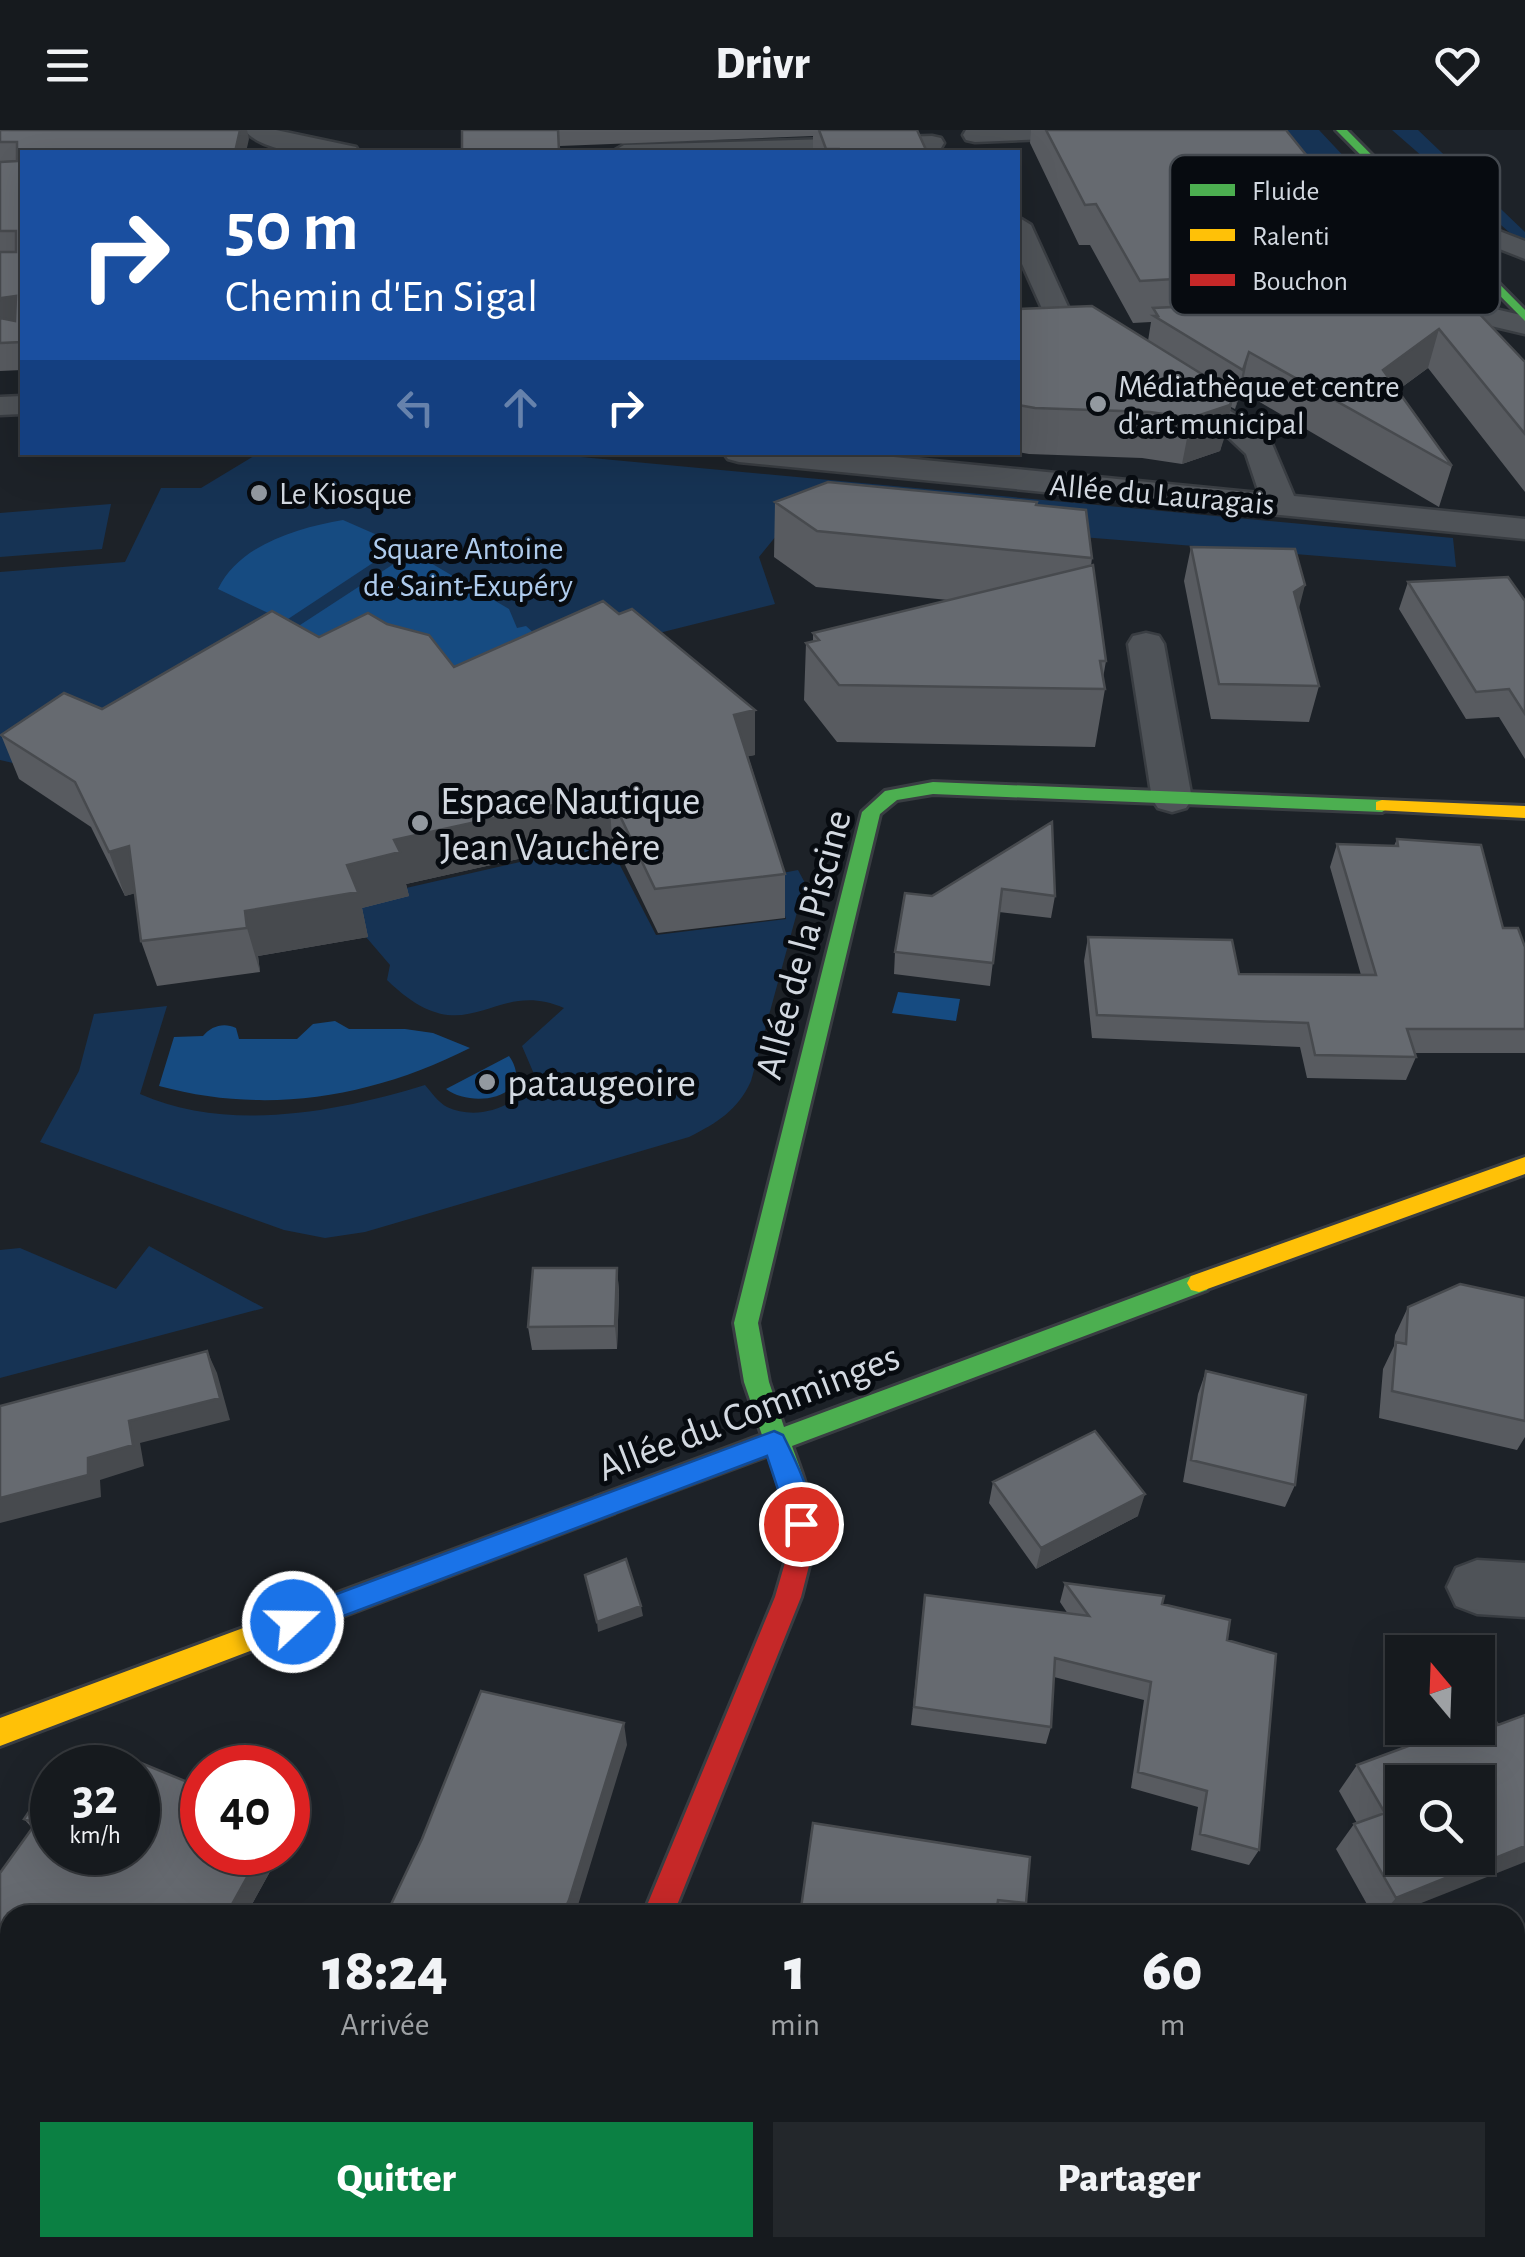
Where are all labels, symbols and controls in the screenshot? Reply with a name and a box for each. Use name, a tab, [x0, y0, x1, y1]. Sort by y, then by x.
icon: menu	[40, 38, 95, 93]
icon: heart	[1430, 38, 1485, 93]
text: Drivr	[715, 42, 810, 87]
legend	[1170, 155, 1500, 315]
text: Fluide	[1252, 178, 1320, 206]
icon: right	[60, 190, 190, 320]
text: 50 m	[225, 193, 359, 263]
text: Ralenti	[1252, 223, 1330, 251]
text: Bouchon	[1252, 268, 1348, 296]
text: Chemin d'En Sigal	[225, 275, 538, 320]
place label: Médiathèque et centre d'art municipal	[1118, 371, 1400, 440]
icon: left	[388, 380, 443, 435]
icon: ahead	[493, 380, 548, 435]
icon: right	[598, 380, 653, 435]
marker: Médiathèque et centre d'art municipal	[1087, 393, 1109, 415]
street label: Allée du Lauragais	[1048, 469, 1276, 521]
place label: Le Kiosque	[279, 478, 412, 510]
marker: Le Kiosque	[248, 482, 270, 504]
park label: Square Antoine de Saint-Exupéry	[363, 533, 573, 602]
place label: Espace Nautique Jean Vauchère	[440, 782, 700, 868]
street label: Allée de la Piscine	[749, 806, 859, 1083]
marker: Espace Nautique Jean Vauchère	[409, 812, 431, 834]
place label: pataugeoire	[507, 1064, 696, 1104]
marker: pataugeoire	[476, 1071, 498, 1093]
street label: Allée du Comminges	[592, 1337, 905, 1489]
pin	[759, 1482, 844, 1567]
icon: arrive	[774, 1497, 829, 1552]
position arrow	[241, 1570, 345, 1674]
north arrow	[1385, 1635, 1495, 1745]
map controls	[1385, 1635, 1495, 1875]
speed limit sign: 40	[180, 1745, 310, 1875]
button: search	[1385, 1765, 1495, 1875]
text: 32	[72, 1773, 118, 1823]
text: km/h	[69, 1823, 121, 1848]
text: 18:24	[322, 1941, 448, 2001]
text: 1	[784, 1941, 806, 2001]
text: 60	[1142, 1941, 1203, 2001]
text: Arrivée	[340, 2009, 430, 2041]
text: min	[770, 2009, 820, 2041]
text: m	[1160, 2009, 1185, 2041]
button: Quitter	[40, 2122, 753, 2237]
button: Partager	[773, 2122, 1485, 2237]

